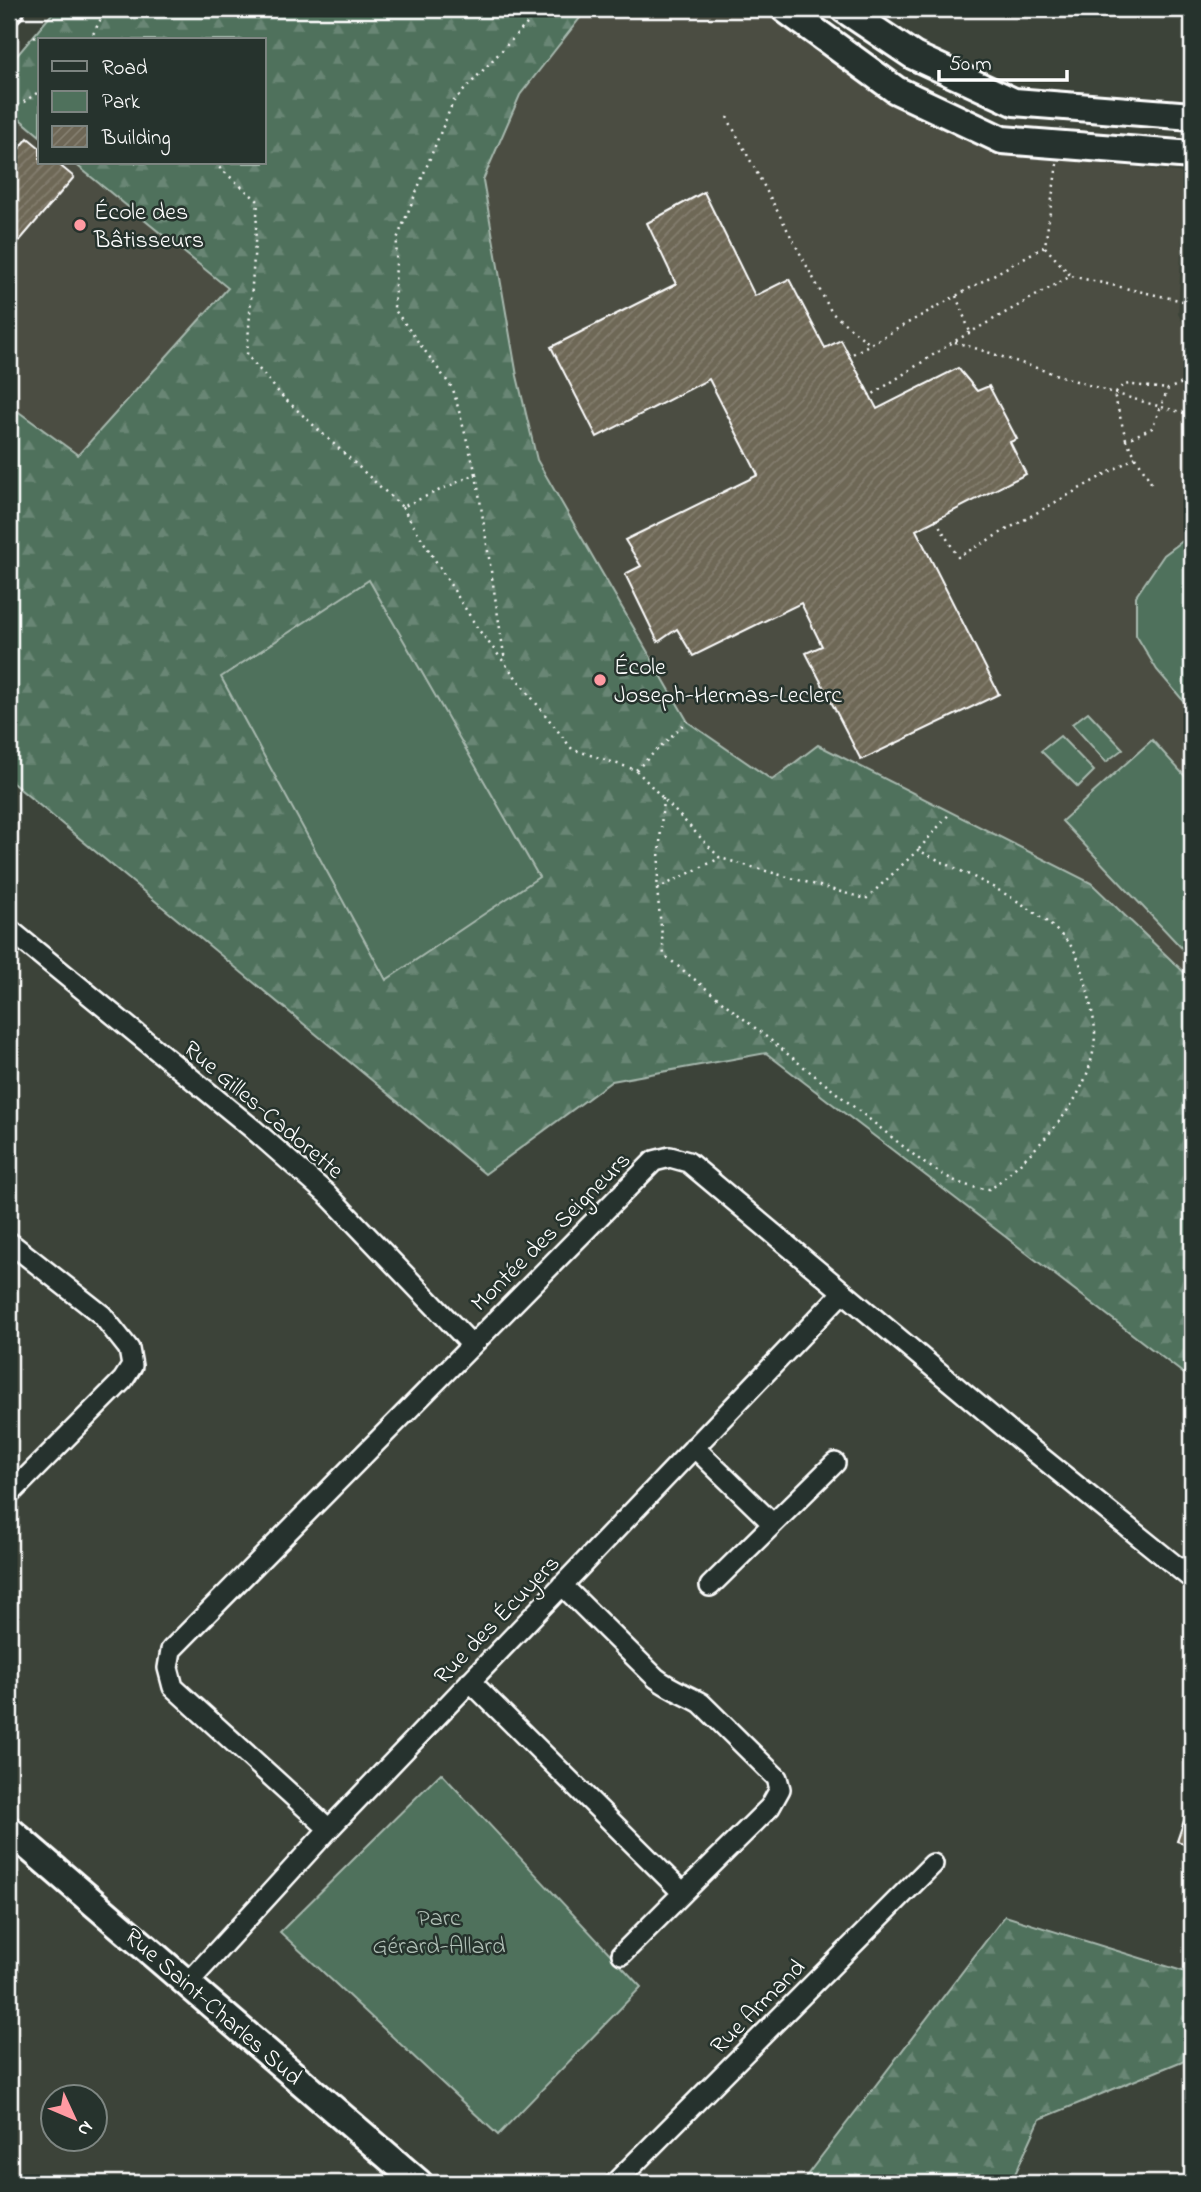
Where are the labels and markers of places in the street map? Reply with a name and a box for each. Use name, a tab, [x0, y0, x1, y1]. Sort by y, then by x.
place label: École des Bâtisseurs	[93, 196, 204, 259]
marker: École des Bâtisseurs	[72, 217, 88, 233]
place label: École Joseph-Hermas-Leclerc	[614, 651, 842, 714]
marker: École Joseph-Hermas-Leclerc	[592, 672, 608, 688]

